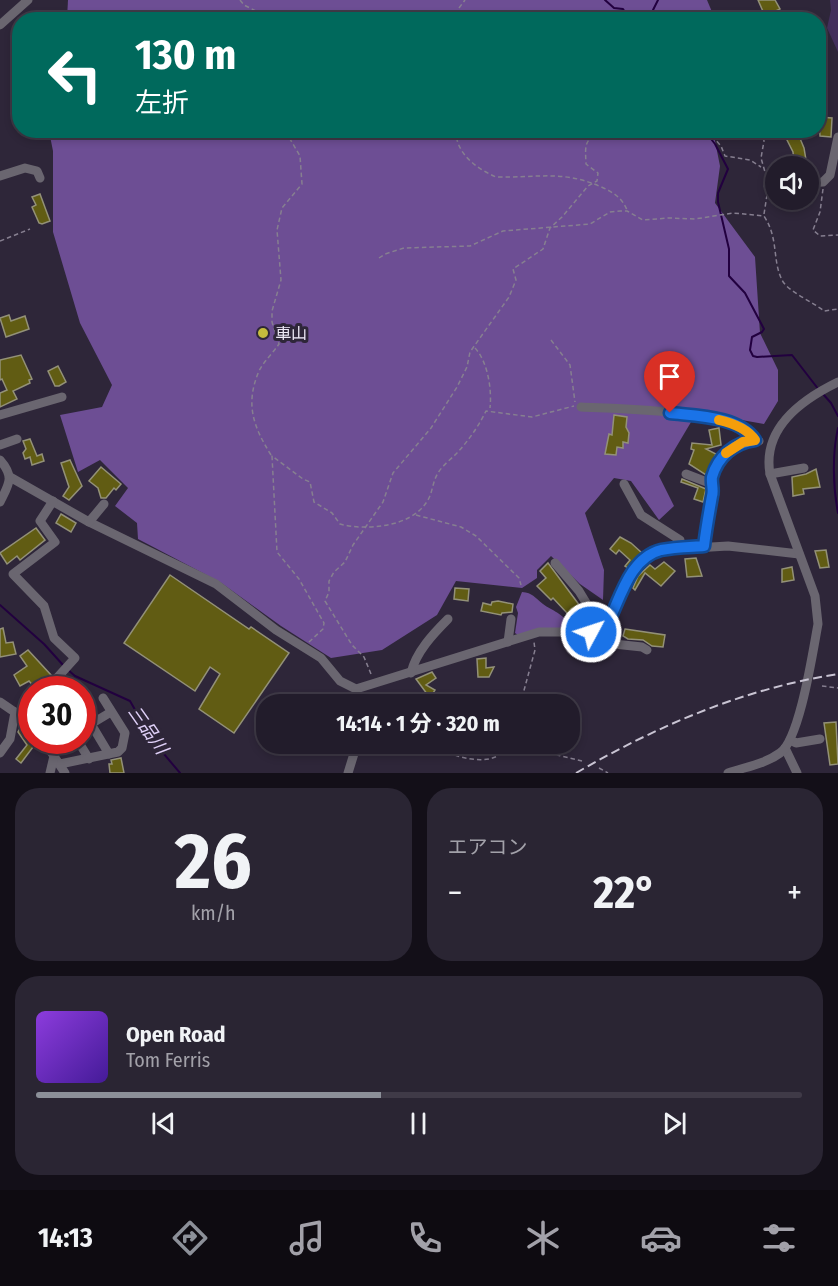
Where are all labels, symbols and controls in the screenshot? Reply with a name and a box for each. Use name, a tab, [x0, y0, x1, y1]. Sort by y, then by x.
text: 130 m	[135, 30, 236, 80]
icon: left	[36, 36, 114, 114]
text: 左折	[135, 87, 189, 119]
map controls	[765, 156, 819, 210]
button: sound	[765, 156, 819, 210]
place label: 車山	[275, 324, 307, 343]
marker: 車山	[256, 326, 270, 340]
pin	[644, 351, 695, 413]
icon: arrive	[653, 360, 686, 393]
position arrow	[559, 600, 623, 664]
speed limit sign: 30	[18, 676, 96, 754]
water label: 三品川	[124, 702, 174, 760]
text: 14:14 · 1 分 · 320 m	[336, 710, 500, 737]
text: 26	[175, 815, 252, 909]
text: エアコン	[448, 835, 528, 859]
text: 22°	[593, 866, 656, 920]
text: −	[448, 873, 462, 913]
text: +	[787, 873, 802, 913]
text: km/h	[191, 901, 236, 925]
text: Open Road	[126, 1021, 226, 1048]
text: Tom Ferris	[126, 1048, 210, 1072]
icon: previous	[147, 1107, 180, 1140]
icon: pause	[402, 1107, 435, 1140]
icon: next	[658, 1107, 691, 1140]
icon: directions	[169, 1217, 211, 1259]
icon: music	[286, 1217, 328, 1259]
icon: phone	[404, 1217, 446, 1259]
icon: climate	[522, 1217, 564, 1259]
icon: car	[640, 1217, 682, 1259]
icon: filters	[758, 1217, 800, 1259]
text: 14:13	[38, 1222, 93, 1254]

